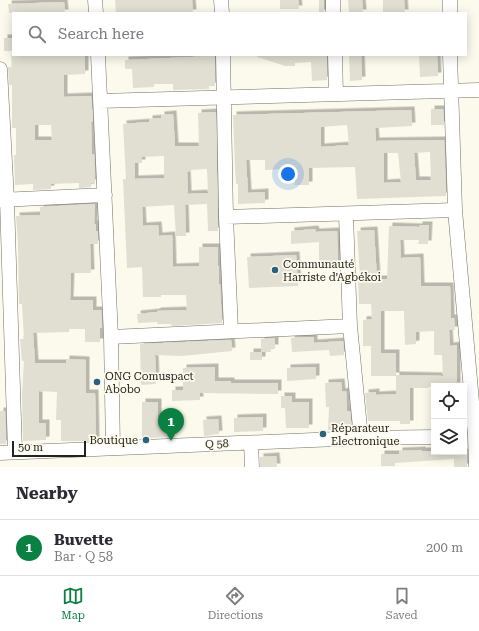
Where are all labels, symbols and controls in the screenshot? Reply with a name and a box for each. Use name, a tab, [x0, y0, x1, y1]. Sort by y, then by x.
search box	[12, 12, 467, 56]
icon: search	[26, 23, 48, 45]
text: Search here	[58, 25, 144, 43]
your location	[278, 164, 298, 184]
place label: Communauté Harriste d’Agbékoi	[283, 258, 382, 284]
marker: Communauté Harriste d’Agbékoi	[270, 265, 280, 275]
place label: ONG Comuspact Abobo	[105, 370, 194, 396]
marker: ONG Comuspact Abobo	[92, 377, 102, 387]
map controls	[431, 383, 467, 455]
button: locate	[431, 383, 467, 419]
pin: 1	[158, 408, 184, 441]
button: layers	[431, 419, 467, 455]
place label: Réparateur Electronique	[331, 422, 399, 448]
marker: Réparateur Electronique	[318, 429, 328, 439]
place label: Boutique	[89, 434, 138, 447]
marker: Boutique	[141, 435, 151, 445]
street label: Q 58	[205, 437, 229, 451]
scale bar	[12, 439, 86, 458]
text: 50 m	[18, 441, 43, 454]
text: Nearby	[16, 483, 78, 503]
text: Buvette	[54, 531, 113, 549]
text: 1	[25, 540, 33, 555]
text: 200 m	[426, 540, 463, 555]
text: Bar · Q 58	[54, 549, 113, 564]
tab: Map	[61, 585, 85, 622]
tab: Directions	[208, 585, 263, 622]
tab: Saved	[386, 585, 418, 622]

